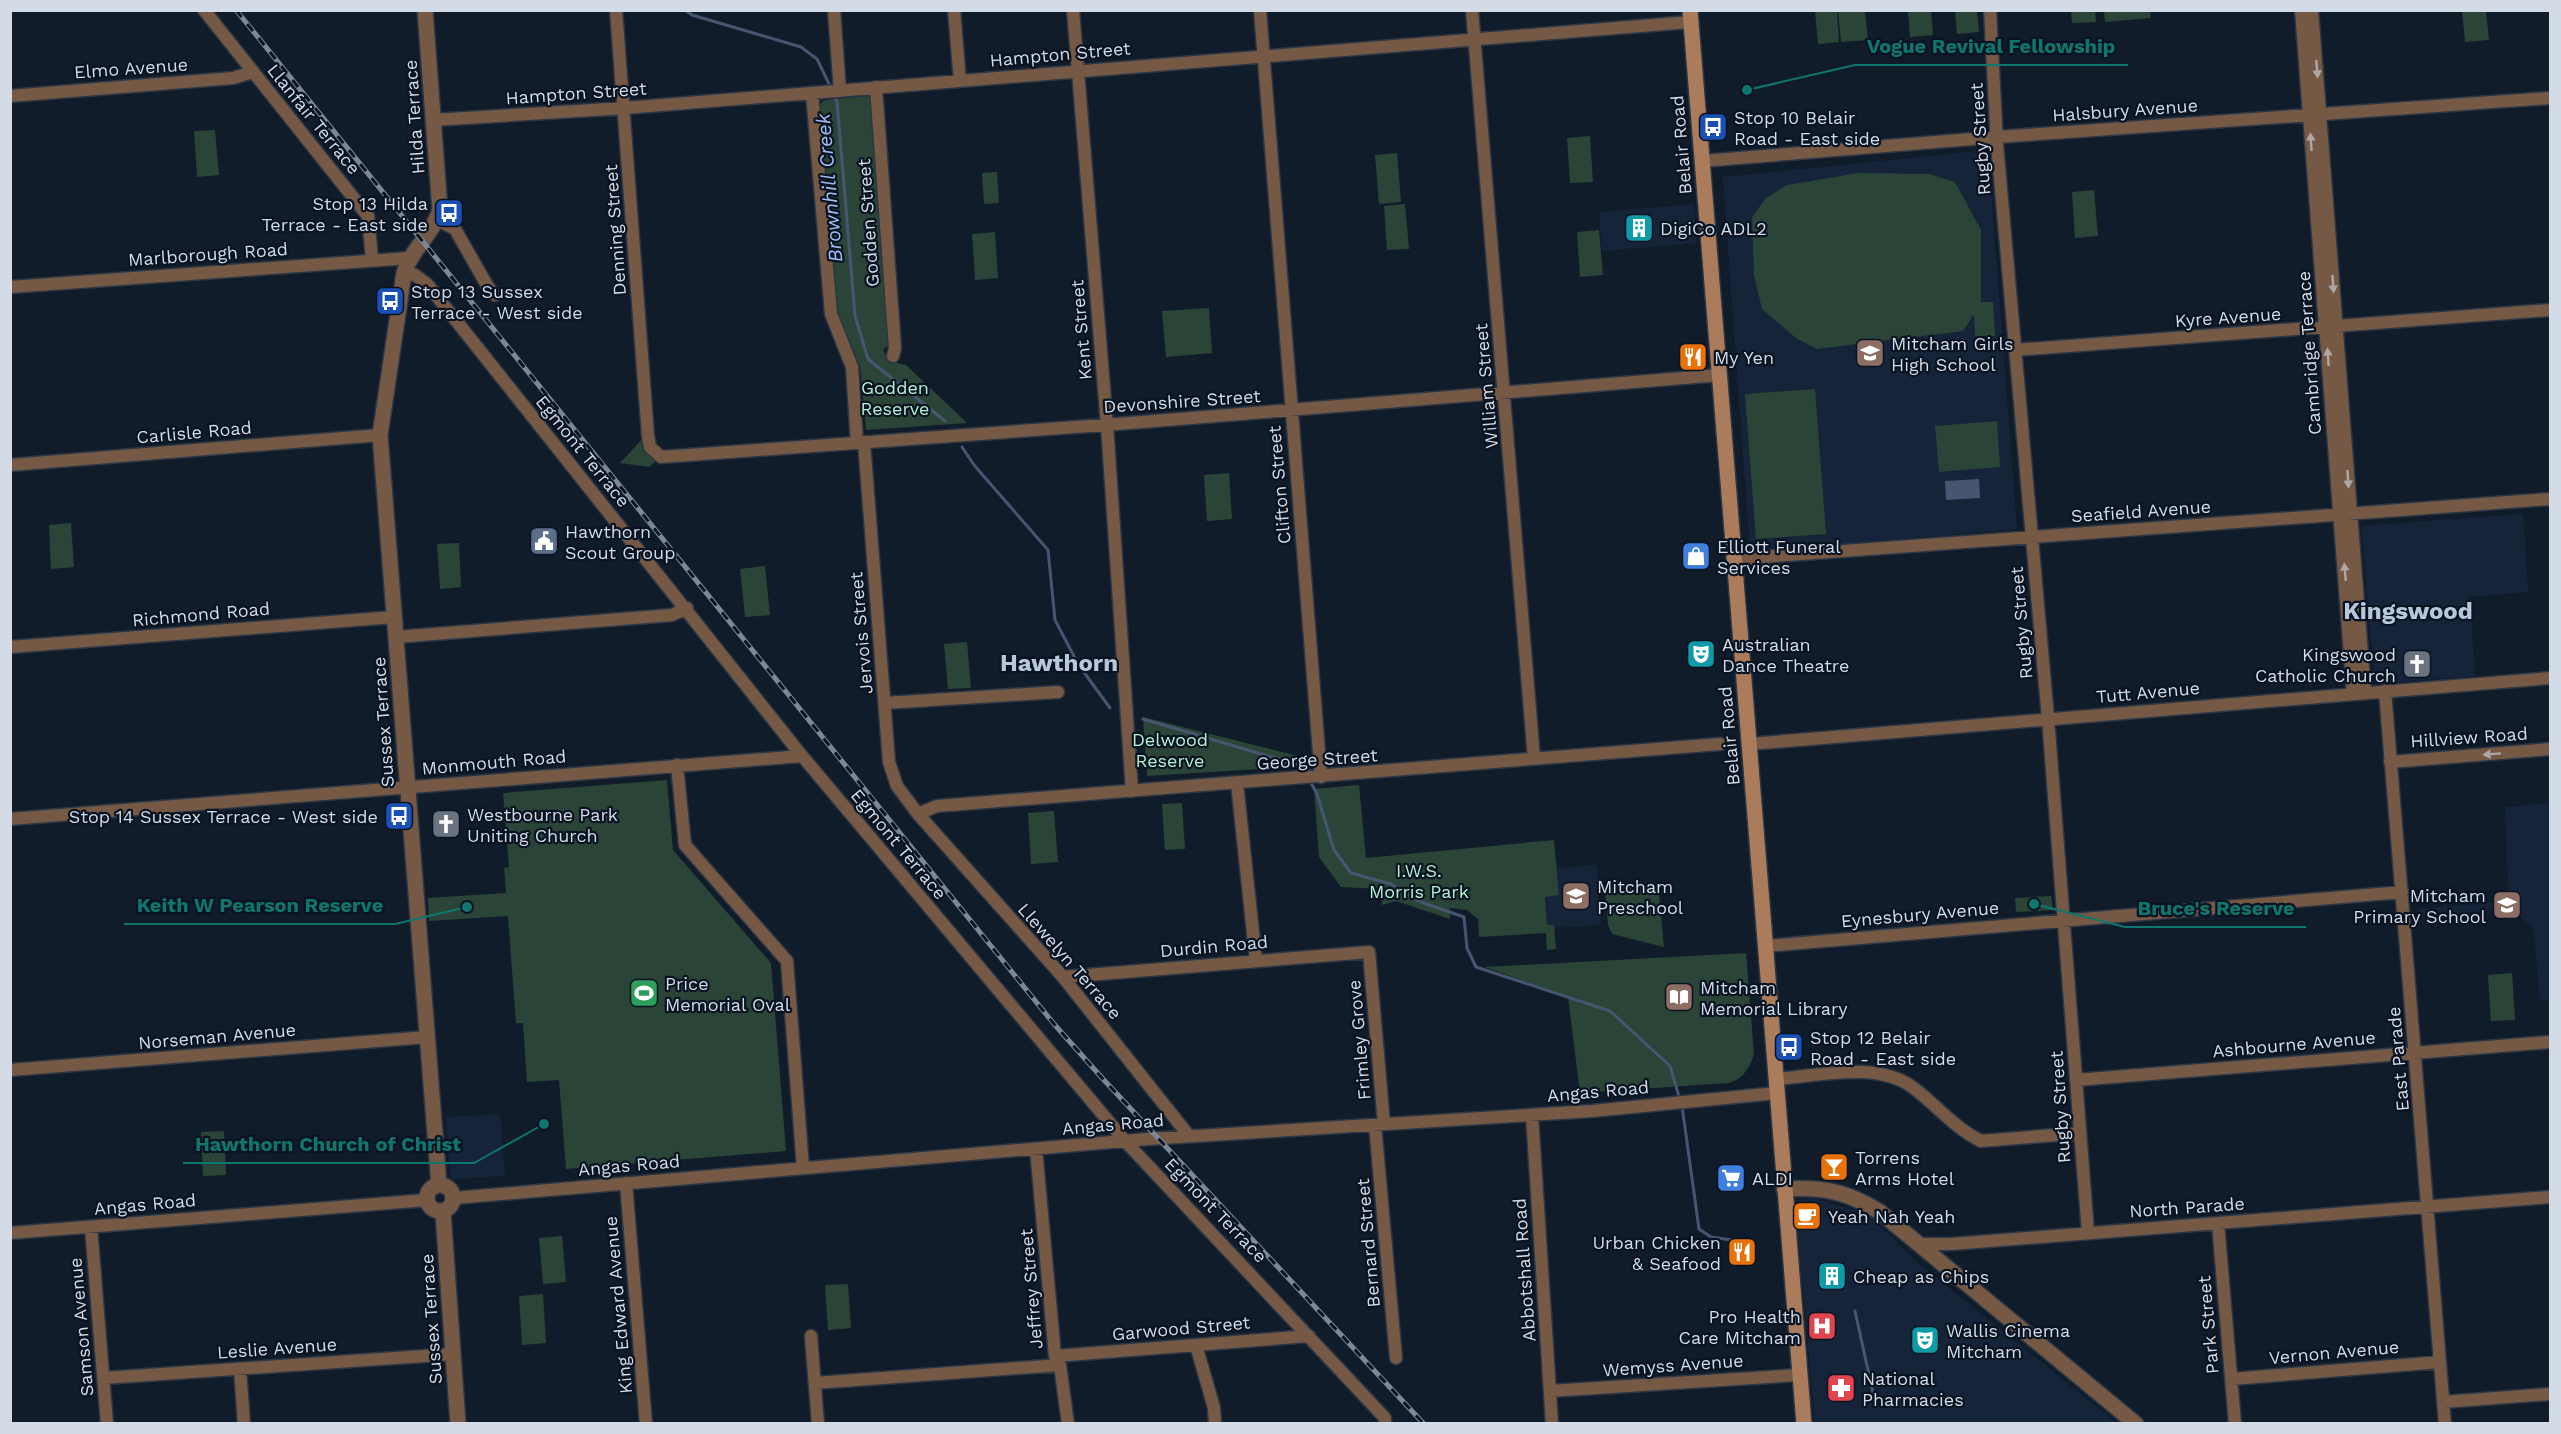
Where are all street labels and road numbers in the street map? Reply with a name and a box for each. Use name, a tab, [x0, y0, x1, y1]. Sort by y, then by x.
street label: Hampton Street	[989, 37, 1132, 71]
street label: Elmo Avenue	[73, 54, 189, 82]
street label: Hilda Terrace	[400, 59, 428, 175]
street label: Llanfair Terrace	[263, 60, 365, 178]
street label: Hampton Street	[505, 78, 648, 108]
street label: Rugby Street	[1966, 82, 1994, 196]
street label: Belair Road	[1666, 94, 1696, 196]
street label: Halsbury Avenue	[2051, 94, 2199, 126]
street label: Godden Street	[853, 158, 883, 288]
street label: Denning Street	[600, 163, 630, 296]
street label: Marlborough Road	[127, 238, 289, 270]
street label: Cambridge Terrace	[2293, 270, 2325, 436]
street label: Kent Street	[1066, 279, 1096, 381]
street label: Kyre Avenue	[2174, 303, 2282, 331]
street label: William Street	[1470, 322, 1502, 449]
street label: Devonshire Street	[1103, 385, 1262, 417]
street label: Egmont Terrace	[532, 391, 634, 511]
street label: Carlisle Road	[135, 417, 253, 447]
street label: Clifton Street	[1263, 425, 1295, 545]
street label: Seafield Avenue	[2070, 496, 2212, 526]
street label: Rugby Street	[2006, 566, 2036, 680]
street label: Jervois Street	[845, 571, 877, 695]
street label: Richmond Road	[131, 598, 271, 630]
street label: Sussex Terrace	[368, 656, 398, 788]
street label: Tutt Avenue	[2095, 677, 2201, 707]
street label: Belair Road	[1714, 685, 1744, 787]
street label: Hillview Road	[2410, 722, 2528, 752]
street label: George Street	[1256, 744, 1379, 774]
street label: Monmouth Road	[421, 745, 567, 779]
street label: Egmont Terrace	[847, 785, 951, 903]
street label: Eynesbury Avenue	[1840, 897, 2000, 931]
street label: Llewelyn Terrace	[1014, 899, 1126, 1023]
street label: Durdin Road	[1159, 931, 1269, 961]
street label: Frimley Grove	[1343, 979, 1375, 1101]
street label: East Parade	[2383, 1006, 2413, 1112]
street label: Norseman Avenue	[137, 1019, 297, 1053]
street label: Ashbourne Avenue	[2212, 1026, 2376, 1062]
street label: Rugby Street	[2046, 1050, 2074, 1164]
street label: Angas Road	[1546, 1076, 1650, 1106]
street label: Angas Road	[1061, 1109, 1165, 1139]
street label: Angas Road	[577, 1150, 681, 1180]
street label: Egmont Terrace	[1161, 1153, 1271, 1267]
street label: Bernard Street	[1352, 1177, 1384, 1308]
street label: Angas Road	[93, 1189, 197, 1219]
street label: North Parade	[2129, 1192, 2245, 1222]
street label: Abbotshall Road	[1509, 1197, 1539, 1343]
street label: King Edward Avenue	[600, 1215, 636, 1395]
street label: Jeffrey Street	[1015, 1228, 1047, 1350]
street label: Sussex Terrace	[416, 1253, 446, 1385]
street label: Samson Avenue	[64, 1257, 98, 1397]
street label: Park Street	[2193, 1274, 2223, 1375]
street label: Garwood Street	[1111, 1311, 1251, 1344]
street label: Leslie Avenue	[216, 1333, 338, 1363]
street label: Vernon Avenue	[2268, 1336, 2400, 1368]
street label: Wemyss Avenue	[1602, 1350, 1744, 1380]

